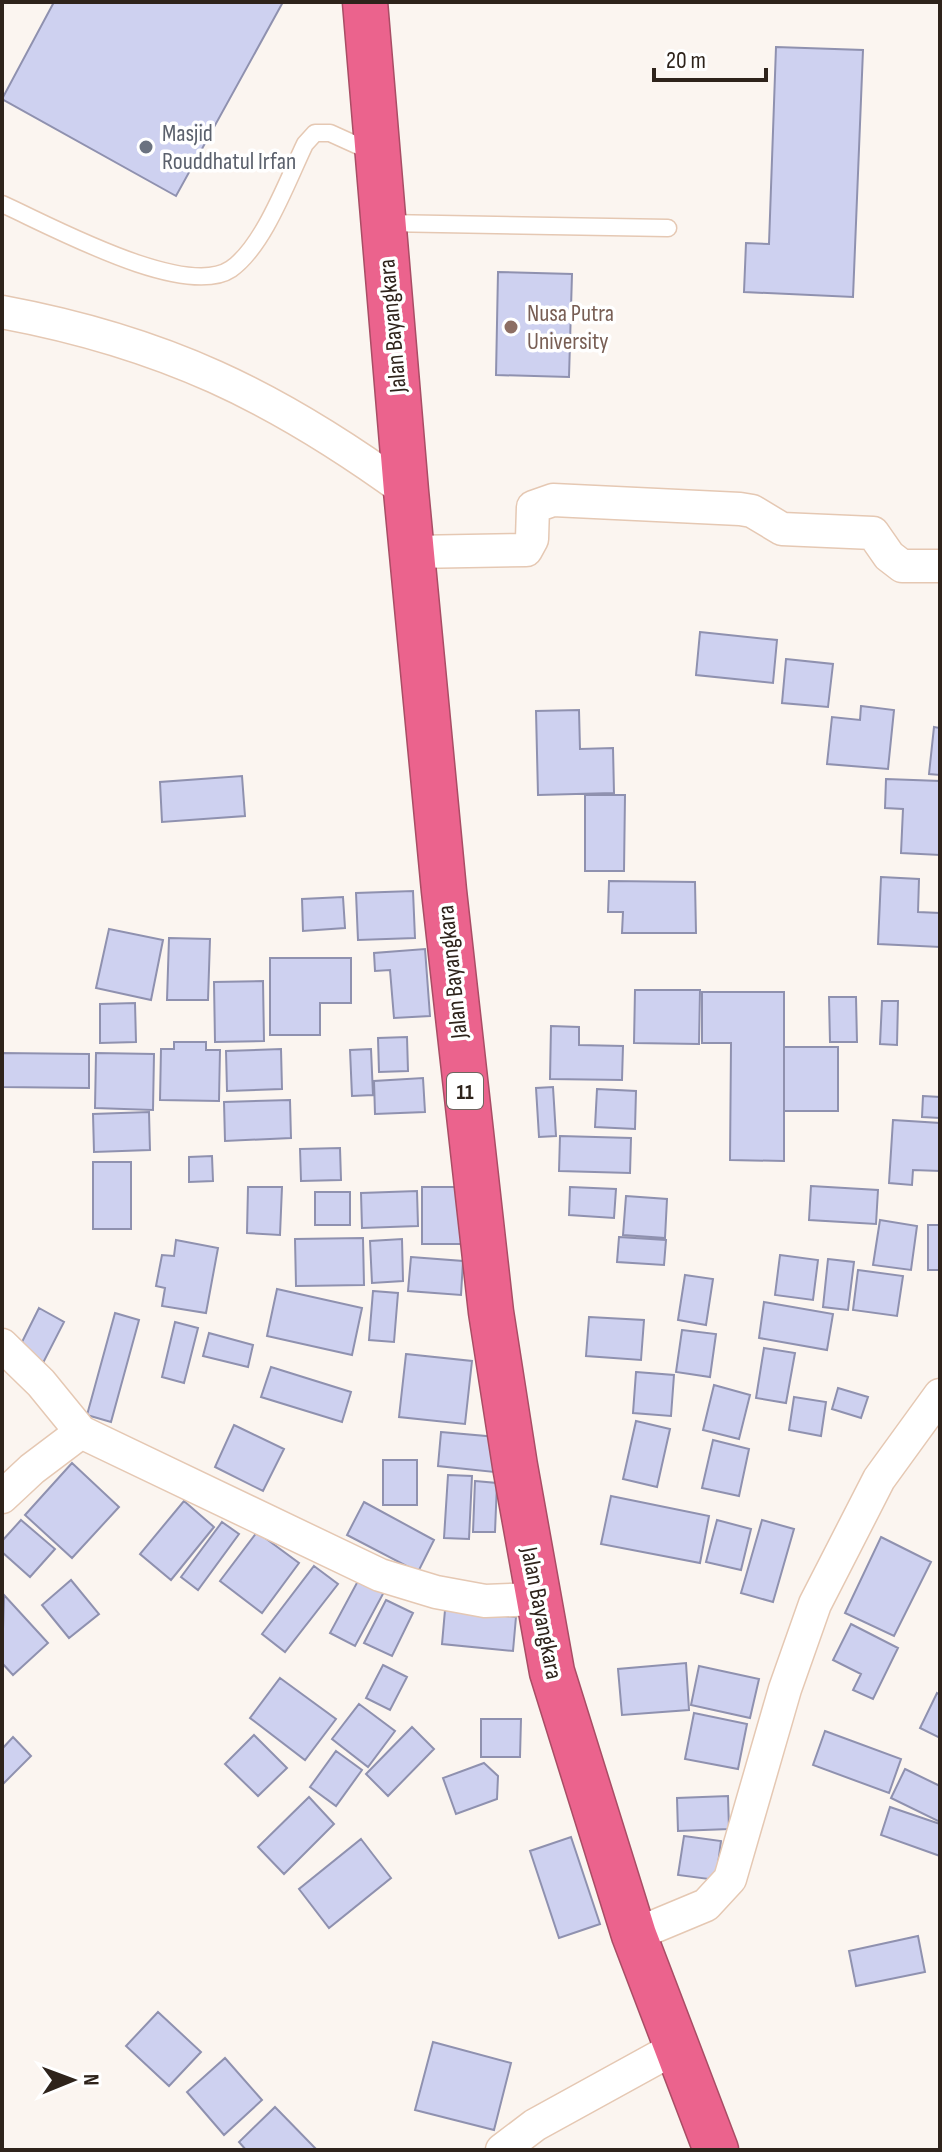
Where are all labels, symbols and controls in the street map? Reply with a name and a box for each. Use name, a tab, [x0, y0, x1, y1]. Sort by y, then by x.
scale bar	[654, 32, 766, 82]
text: 20 m	[666, 46, 706, 75]
place label: Masjid Rouddhatul Irfan	[162, 119, 296, 176]
marker: Masjid Rouddhatul Irfan	[137, 138, 155, 156]
street label: Jalan Bayangkara	[372, 258, 413, 395]
place label: Nusa Putra University	[527, 299, 614, 356]
marker: Nusa Putra University	[502, 318, 520, 336]
street label: Jalan Bayangkara	[431, 904, 474, 1041]
road number: 11	[447, 1073, 483, 1109]
street label: Jalan Bayangkara	[514, 1544, 569, 1682]
north arrow	[32, 2040, 112, 2120]
text: N	[77, 2074, 104, 2086]

